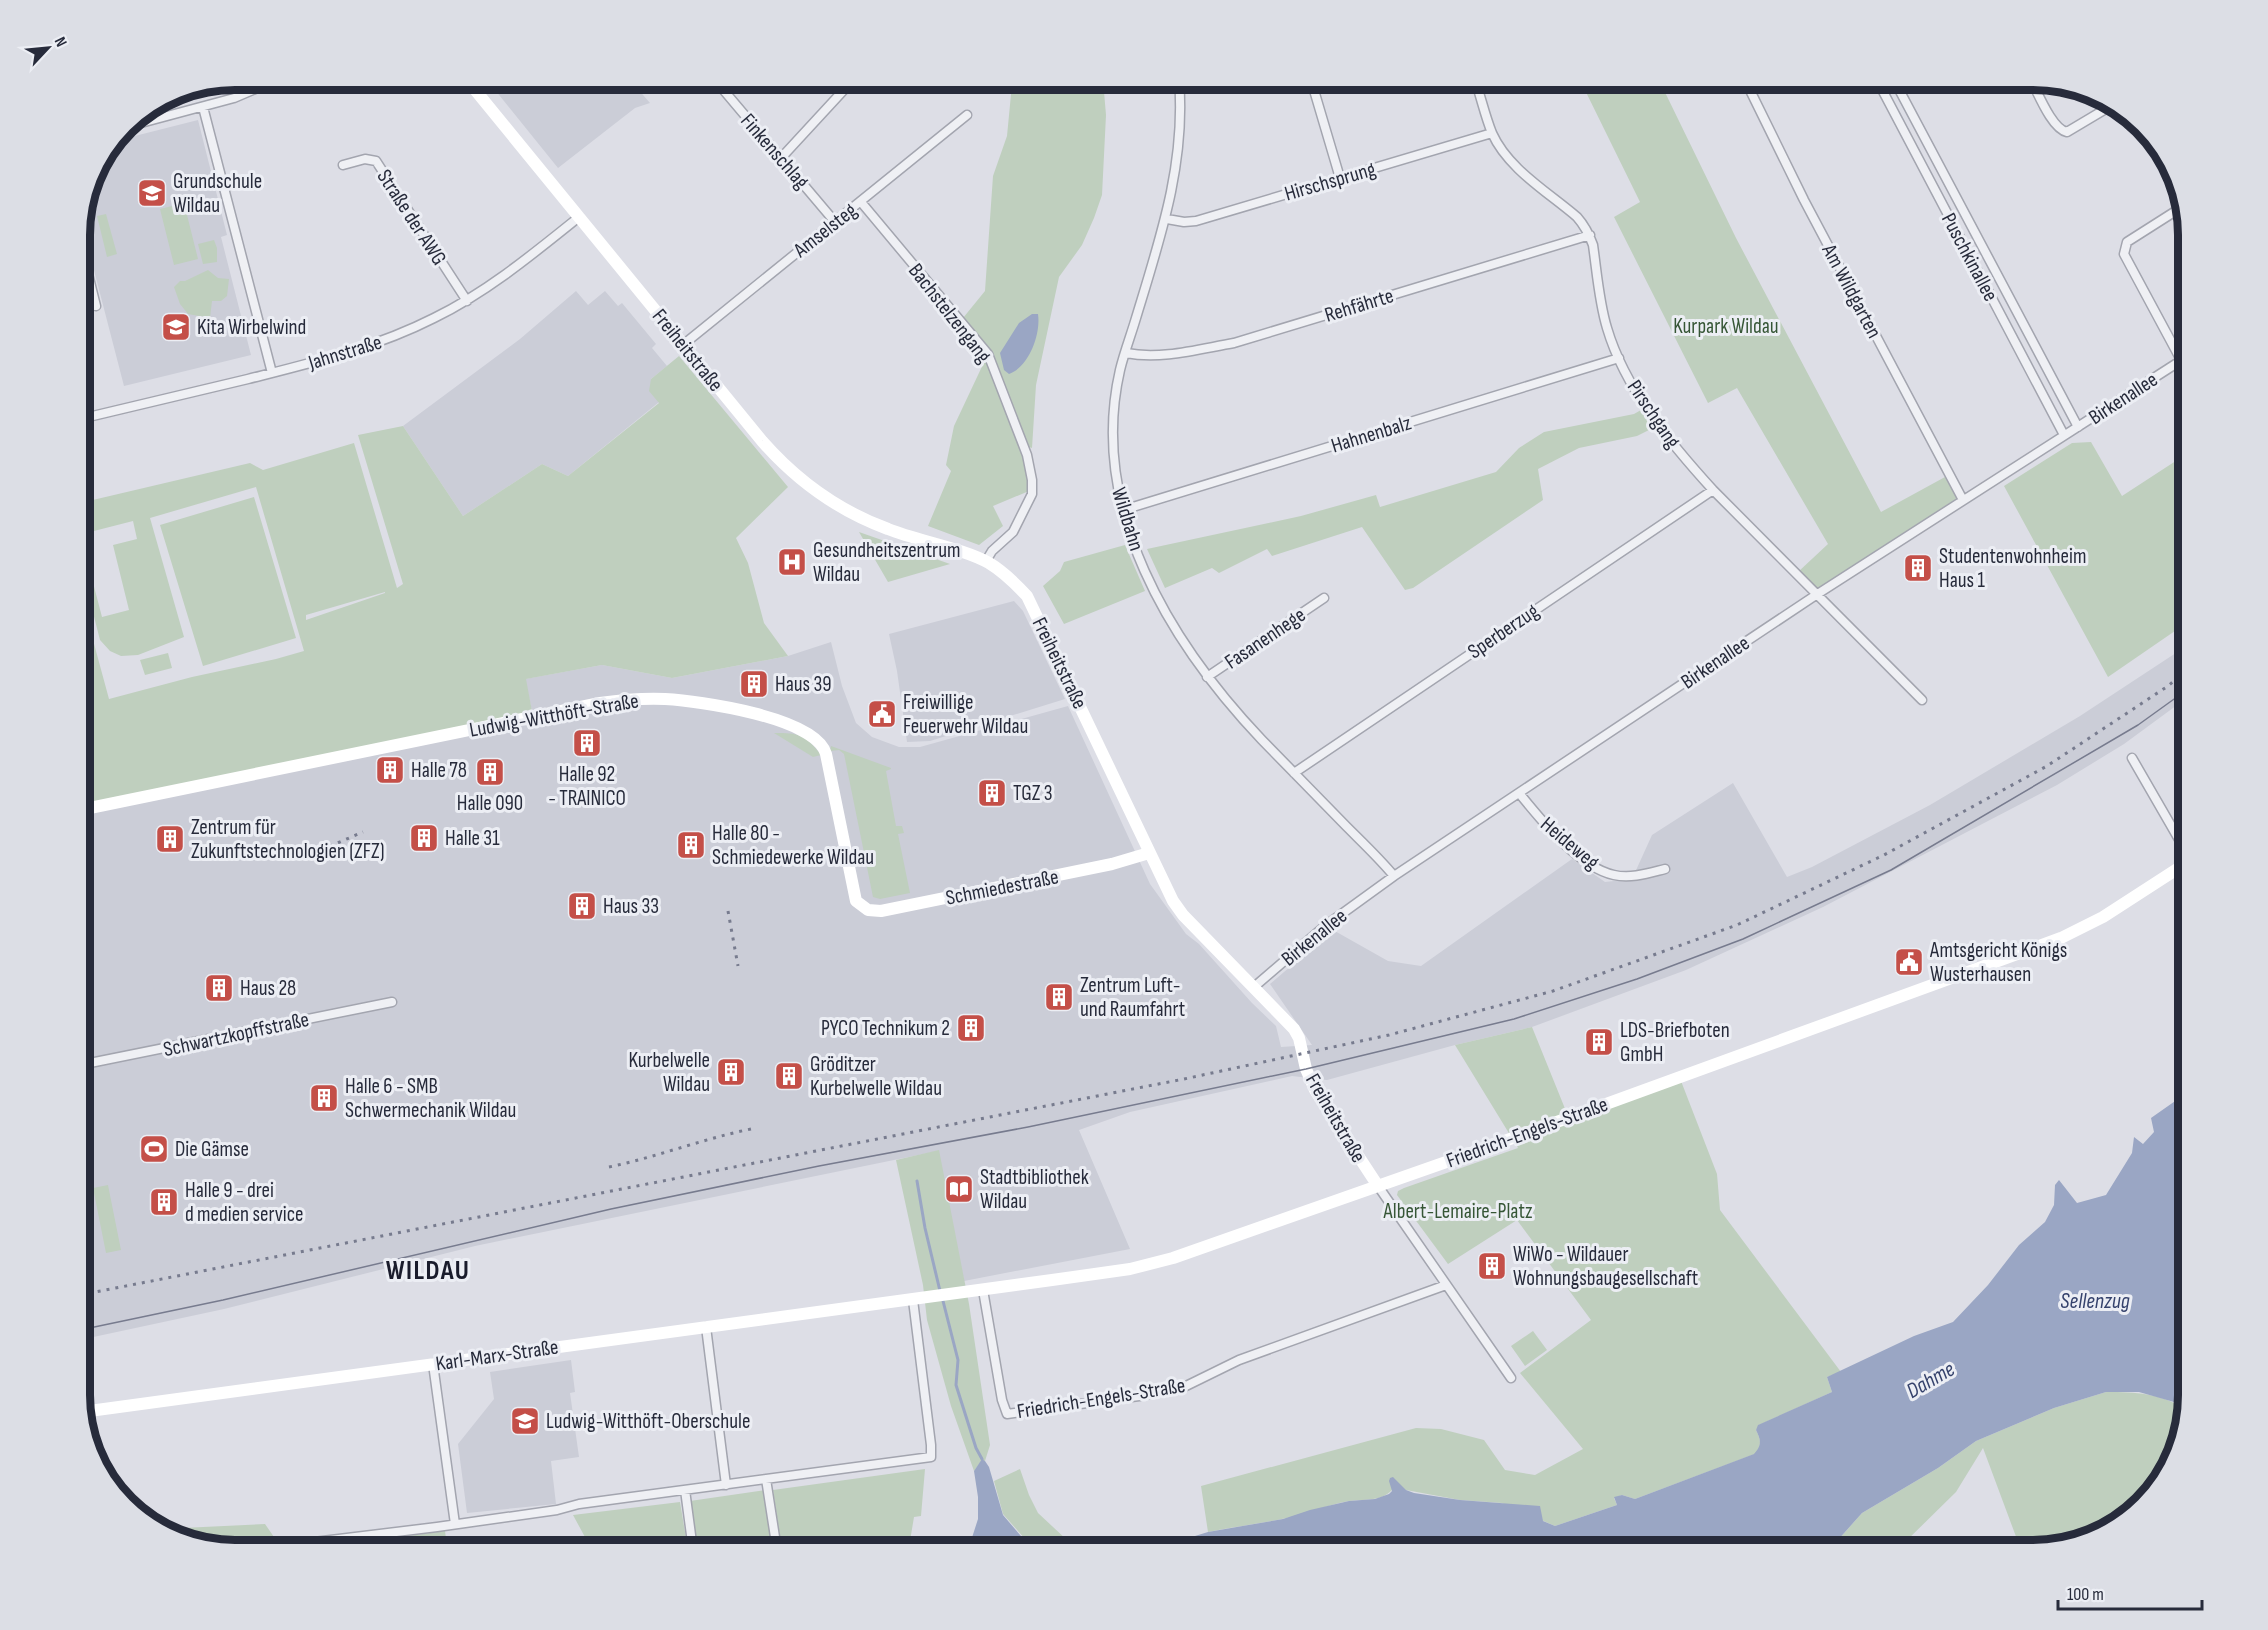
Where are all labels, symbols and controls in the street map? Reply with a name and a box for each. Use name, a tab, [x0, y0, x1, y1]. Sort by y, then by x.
north arrow	[18, 18, 78, 78]
text: N	[50, 34, 71, 50]
street label: Finkenschlag	[735, 109, 814, 194]
street label: Hirschsprung	[1282, 157, 1379, 206]
street label: Straße der AWG	[371, 165, 452, 270]
place label: Grundschule Wildau	[173, 169, 262, 218]
school or university icon: Grundschule Wildau	[136, 177, 168, 209]
street label: Amselsteg	[788, 198, 862, 263]
street label: Puschkinallee	[1936, 209, 2003, 306]
street label: Am Wildgarten	[1816, 239, 1887, 342]
street label: Bachstelzengang	[903, 259, 996, 368]
street label: Rehfährte	[1322, 283, 1397, 328]
street label: Freiheitstraße	[647, 304, 728, 396]
school or university icon: Kita Wirbelwind	[160, 311, 192, 343]
park label: Kurpark Wildau	[1673, 314, 1779, 339]
place label: Kita Wirbelwind	[197, 315, 306, 340]
street label: Jahnstraße	[305, 330, 385, 376]
street label: Birkenallee	[2084, 367, 2162, 430]
street label: Pirschgang	[1622, 375, 1685, 453]
street label: Hahnenbalz	[1328, 410, 1415, 458]
street label: Wildbahn	[1106, 484, 1149, 554]
place label: Gesundheitszentrum Wildau	[813, 538, 960, 587]
place label: Studentenwohnheim Haus 1	[1939, 544, 2086, 593]
hospital icon: Gesundheitszentrum Wildau	[776, 546, 808, 578]
building icon: Studentenwohnheim Haus 1	[1902, 552, 1934, 584]
street label: Sperberzug	[1463, 599, 1543, 664]
street label: Fasanenhege	[1220, 602, 1310, 674]
street label: Freiheitstraße	[1027, 613, 1092, 713]
street label: Birkenallee	[1676, 630, 1754, 694]
building icon: Haus 39	[738, 668, 770, 700]
place label: Haus 39	[775, 672, 832, 697]
street label: Ludwig-Witthöft-Straße	[467, 688, 641, 743]
place label: Freiwillige Feuerwehr Wildau	[903, 690, 1028, 739]
public building icon: Freiwillige Feuerwehr Wildau	[866, 698, 898, 730]
building icon: Halle 92 - TRAINICO	[571, 727, 603, 759]
building icon: Halle 78	[374, 754, 406, 786]
building icon: Halle 090	[474, 756, 506, 788]
place label: Halle 78	[411, 758, 467, 783]
place label: Halle 92 - TRAINICO	[548, 762, 626, 811]
building icon: TGZ 3	[976, 777, 1008, 809]
place label: TGZ 3	[1013, 781, 1053, 806]
place label: Halle 090	[457, 791, 523, 816]
street label: Heideweg	[1535, 812, 1604, 875]
place label: Zentrum für Zukunftstechnologien (ZFZ)	[191, 815, 385, 864]
place label: Halle 80 - Schmiedewerke Wildau	[712, 821, 874, 870]
building icon: Halle 31	[408, 822, 440, 854]
building icon: Zentrum für Zukunftstechnologien (ZFZ)	[154, 823, 186, 855]
place label: Halle 31	[445, 826, 500, 851]
building icon: Halle 80 - Schmiedewerke Wildau	[675, 829, 707, 861]
street label: Schmiedestraße	[944, 864, 1061, 911]
building icon: Haus 33	[566, 890, 598, 922]
place label: Haus 33	[603, 894, 659, 919]
street label: Birkenallee	[1276, 903, 1352, 971]
place label: Amtsgericht Königs Wusterhausen	[1929, 938, 2067, 987]
public building icon: Amtsgericht Königs Wusterhausen	[1893, 946, 1925, 978]
building icon: Haus 28	[203, 972, 235, 1004]
place label: Zentrum Luft- und Raumfahrt	[1080, 973, 1185, 1022]
place label: Haus 28	[240, 976, 296, 1001]
building icon: Zentrum Luft- und Raumfahrt	[1043, 981, 1075, 1013]
street label: Schwartzkopffstraße	[161, 1007, 311, 1062]
building icon: PYCO Technikum 2	[955, 1012, 987, 1044]
place label: PYCO Technikum 2	[821, 1016, 950, 1041]
place label: LDS-Briefboten GmbH	[1620, 1018, 1730, 1067]
building icon: LDS-Briefboten GmbH	[1583, 1026, 1615, 1058]
place label: Kurbelwelle Wildau	[628, 1048, 710, 1097]
place label: Gröditzer Kurbelwelle Wildau	[810, 1052, 942, 1101]
building icon: Kurbelwelle Wildau	[715, 1056, 747, 1088]
building icon: Gröditzer Kurbelwelle Wildau	[773, 1060, 805, 1092]
street label: Freiheitstraße	[1300, 1069, 1371, 1167]
place label: Halle 6 - SMB Schwermechanik Wildau	[345, 1074, 516, 1123]
building icon: Halle 6 - SMB Schwermechanik Wildau	[308, 1082, 340, 1114]
street label: Friedrich-Engels-Straße	[1443, 1092, 1611, 1173]
sports icon: Die Gämse	[138, 1133, 170, 1165]
place label: Die Gämse	[175, 1137, 249, 1162]
place label: Stadtbibliothek Wildau	[980, 1165, 1089, 1214]
library icon: Stadtbibliothek Wildau	[943, 1173, 975, 1205]
place label: Halle 9 - drei d medien service	[185, 1178, 303, 1227]
building icon: Halle 9 - drei d medien service	[148, 1186, 180, 1218]
park label: Albert-Lemaire-Platz	[1383, 1199, 1533, 1224]
place label: WiWo - Wildauer Wohnungsbaugesellschaft	[1513, 1242, 1698, 1291]
building icon: WiWo - Wildauer Wohnungsbaugesellschaft	[1476, 1250, 1508, 1282]
district label: WILDAU	[386, 1255, 470, 1287]
water label: Sellenzug	[2060, 1288, 2130, 1315]
street label: Karl-Marx-Straße	[434, 1335, 560, 1376]
water label: Dahme	[1902, 1356, 1960, 1405]
street label: Friedrich-Engels-Straße	[1015, 1373, 1187, 1424]
school or university icon: Ludwig-Witthöft-Oberschule	[509, 1405, 541, 1437]
place label: Ludwig-Witthöft-Oberschule	[546, 1409, 750, 1434]
scale bar	[2058, 1573, 2202, 1611]
text: 100 m	[2067, 1584, 2104, 1605]

